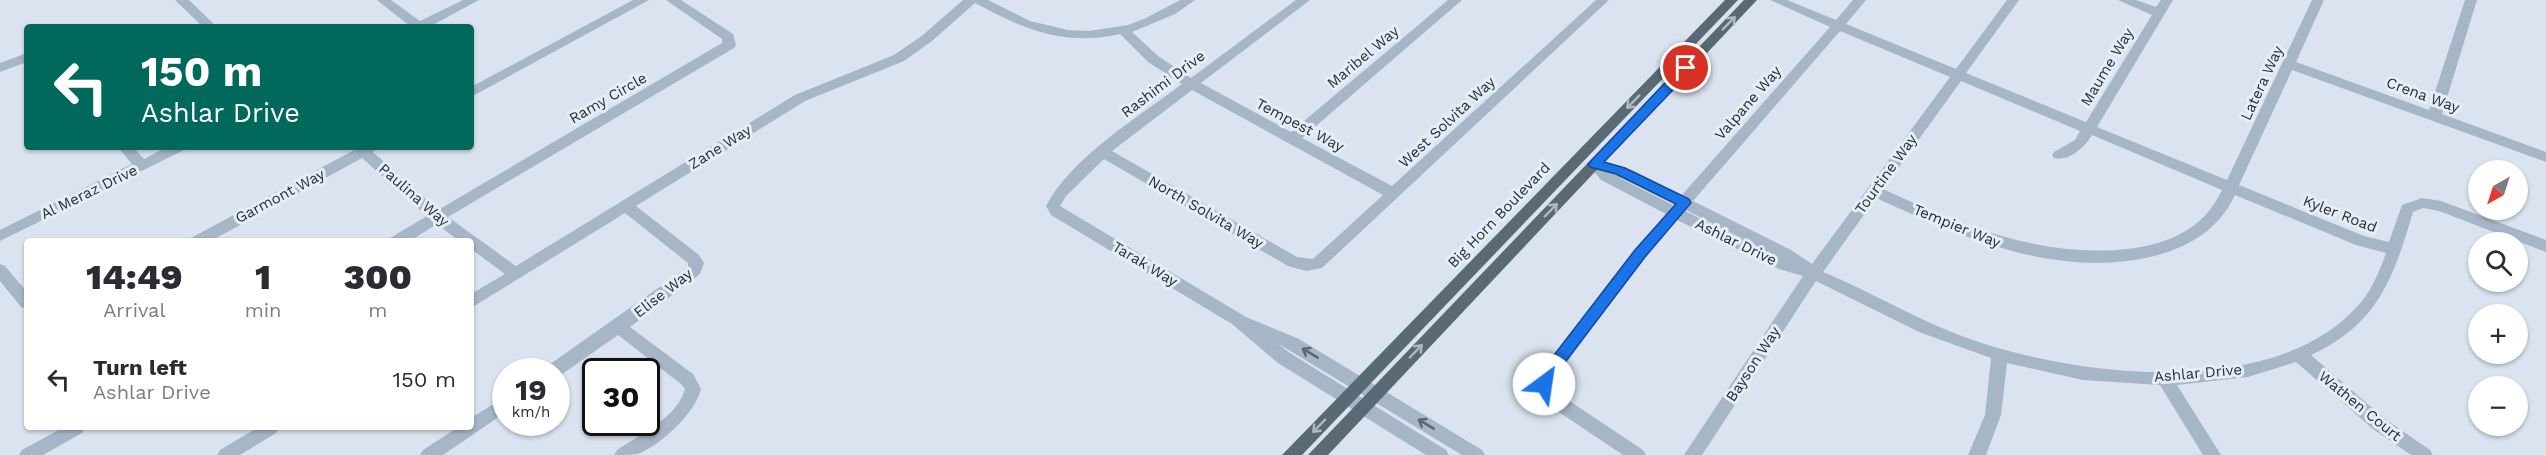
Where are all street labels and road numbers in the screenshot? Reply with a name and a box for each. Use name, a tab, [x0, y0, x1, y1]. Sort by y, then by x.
street label: Maribel Way	[1324, 22, 1403, 92]
street label: Maume Way	[2077, 25, 2137, 109]
street label: Latera Way	[2237, 42, 2287, 123]
street label: Rashimi Drive	[1118, 47, 1208, 121]
street label: Valpane Way	[1711, 62, 1785, 144]
street label: Ramy Circle	[566, 68, 650, 128]
street label: West Solvita Way	[1395, 72, 1499, 171]
street label: Crena Way	[2384, 73, 2462, 117]
street label: Tempest Way	[1253, 94, 1347, 156]
street label: Zane Way	[685, 121, 755, 173]
street label: Tourtine Way	[1851, 131, 1921, 217]
street label: Big Horn Boulevard	[1444, 158, 1554, 272]
street label: Paulina Way	[375, 160, 453, 231]
street label: Al Meraz Drive	[38, 161, 140, 223]
street label: Garmont Way	[232, 165, 328, 227]
street label: North Solvita Way	[1145, 172, 1267, 252]
street label: Kyler Road	[2301, 192, 2379, 236]
street label: Tempier Way	[1911, 200, 2004, 252]
street label: Ashlar Drive	[1692, 215, 1780, 269]
street label: Tarak Way	[1109, 237, 1181, 291]
street label: Elise Way	[630, 264, 696, 321]
street label: Bayson Way	[1722, 323, 1784, 405]
street label: Ashlar Drive	[2153, 360, 2243, 386]
street label: Wathen Court	[2315, 367, 2406, 445]

